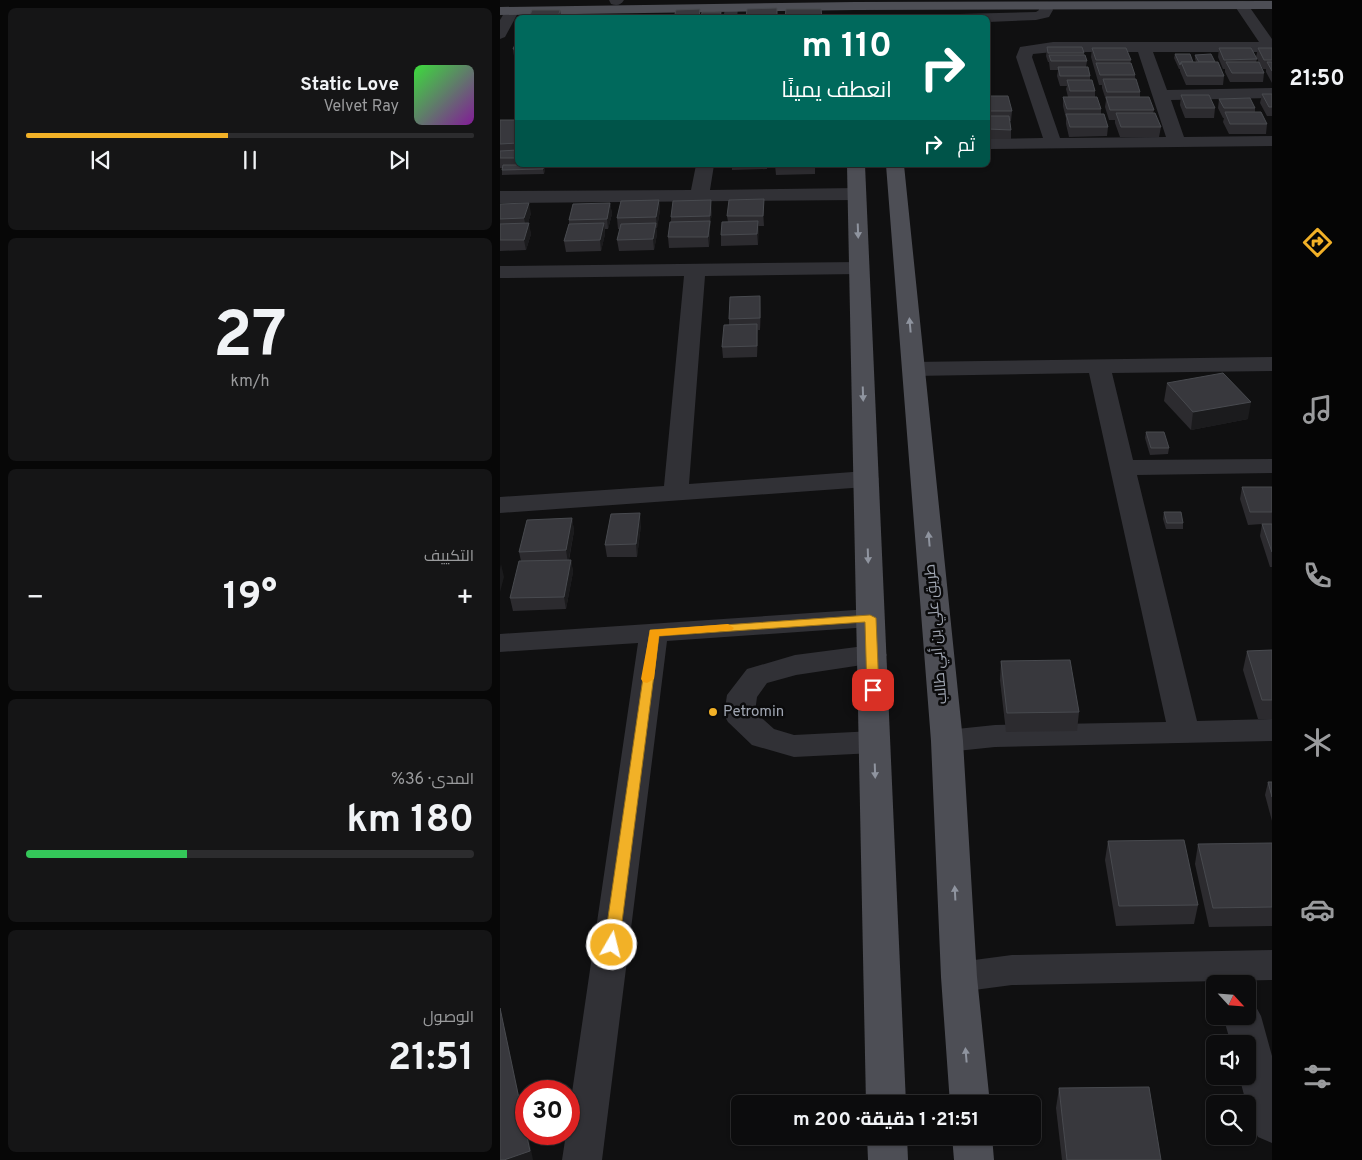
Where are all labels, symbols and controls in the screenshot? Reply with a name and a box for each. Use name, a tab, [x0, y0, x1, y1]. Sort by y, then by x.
text: 110 m	[802, 25, 892, 69]
icon: right	[910, 35, 975, 100]
text: 21:50	[1289, 66, 1345, 93]
text: Static Love	[300, 73, 399, 97]
text: انعطف يمينًا	[781, 78, 892, 105]
text: Velvet Ray	[324, 97, 399, 117]
icon: right	[919, 130, 947, 158]
text: ثم	[957, 134, 975, 158]
icon: previous	[87, 146, 115, 174]
icon: pause	[236, 146, 264, 174]
icon: next	[385, 146, 413, 174]
one-way arrow	[854, 223, 862, 239]
icon: directions	[1300, 225, 1335, 260]
text: 27	[213, 298, 287, 380]
one-way arrow	[905, 317, 913, 333]
text: km/h	[231, 372, 269, 392]
one-way arrow	[859, 386, 867, 402]
icon: music	[1300, 392, 1335, 427]
one-way arrow	[924, 531, 932, 547]
text: التكييف	[424, 547, 474, 567]
one-way arrow	[865, 548, 873, 564]
icon: phone	[1300, 558, 1335, 593]
street label: طريق علي بن أبي طالب	[919, 563, 954, 705]
text: 19°	[223, 574, 277, 623]
text: −	[26, 581, 44, 617]
text: +	[456, 581, 474, 617]
pin	[852, 669, 894, 711]
icon: arrive	[859, 676, 887, 704]
place label: Petromin	[723, 703, 784, 722]
marker: Petromin	[707, 706, 719, 718]
icon: climate	[1300, 725, 1335, 760]
one-way arrow	[872, 763, 880, 779]
text: المدى · 36%	[391, 770, 474, 790]
text: 180 km	[346, 797, 474, 846]
one-way arrow	[950, 885, 958, 901]
icon: car	[1300, 892, 1335, 927]
position arrow	[585, 918, 637, 970]
north arrow	[1206, 975, 1256, 1025]
map controls	[1206, 975, 1256, 1145]
text: الوصول	[423, 1008, 474, 1028]
text: 21:51	[388, 1035, 474, 1084]
button: sound	[1206, 1035, 1256, 1085]
one-way arrow	[961, 1047, 969, 1063]
icon: filters	[1300, 1059, 1335, 1094]
speed limit sign: 30	[515, 1080, 580, 1145]
button: search	[1206, 1095, 1256, 1145]
text: 21:51 · 1 دقيقة · 200 m	[793, 1108, 979, 1132]

